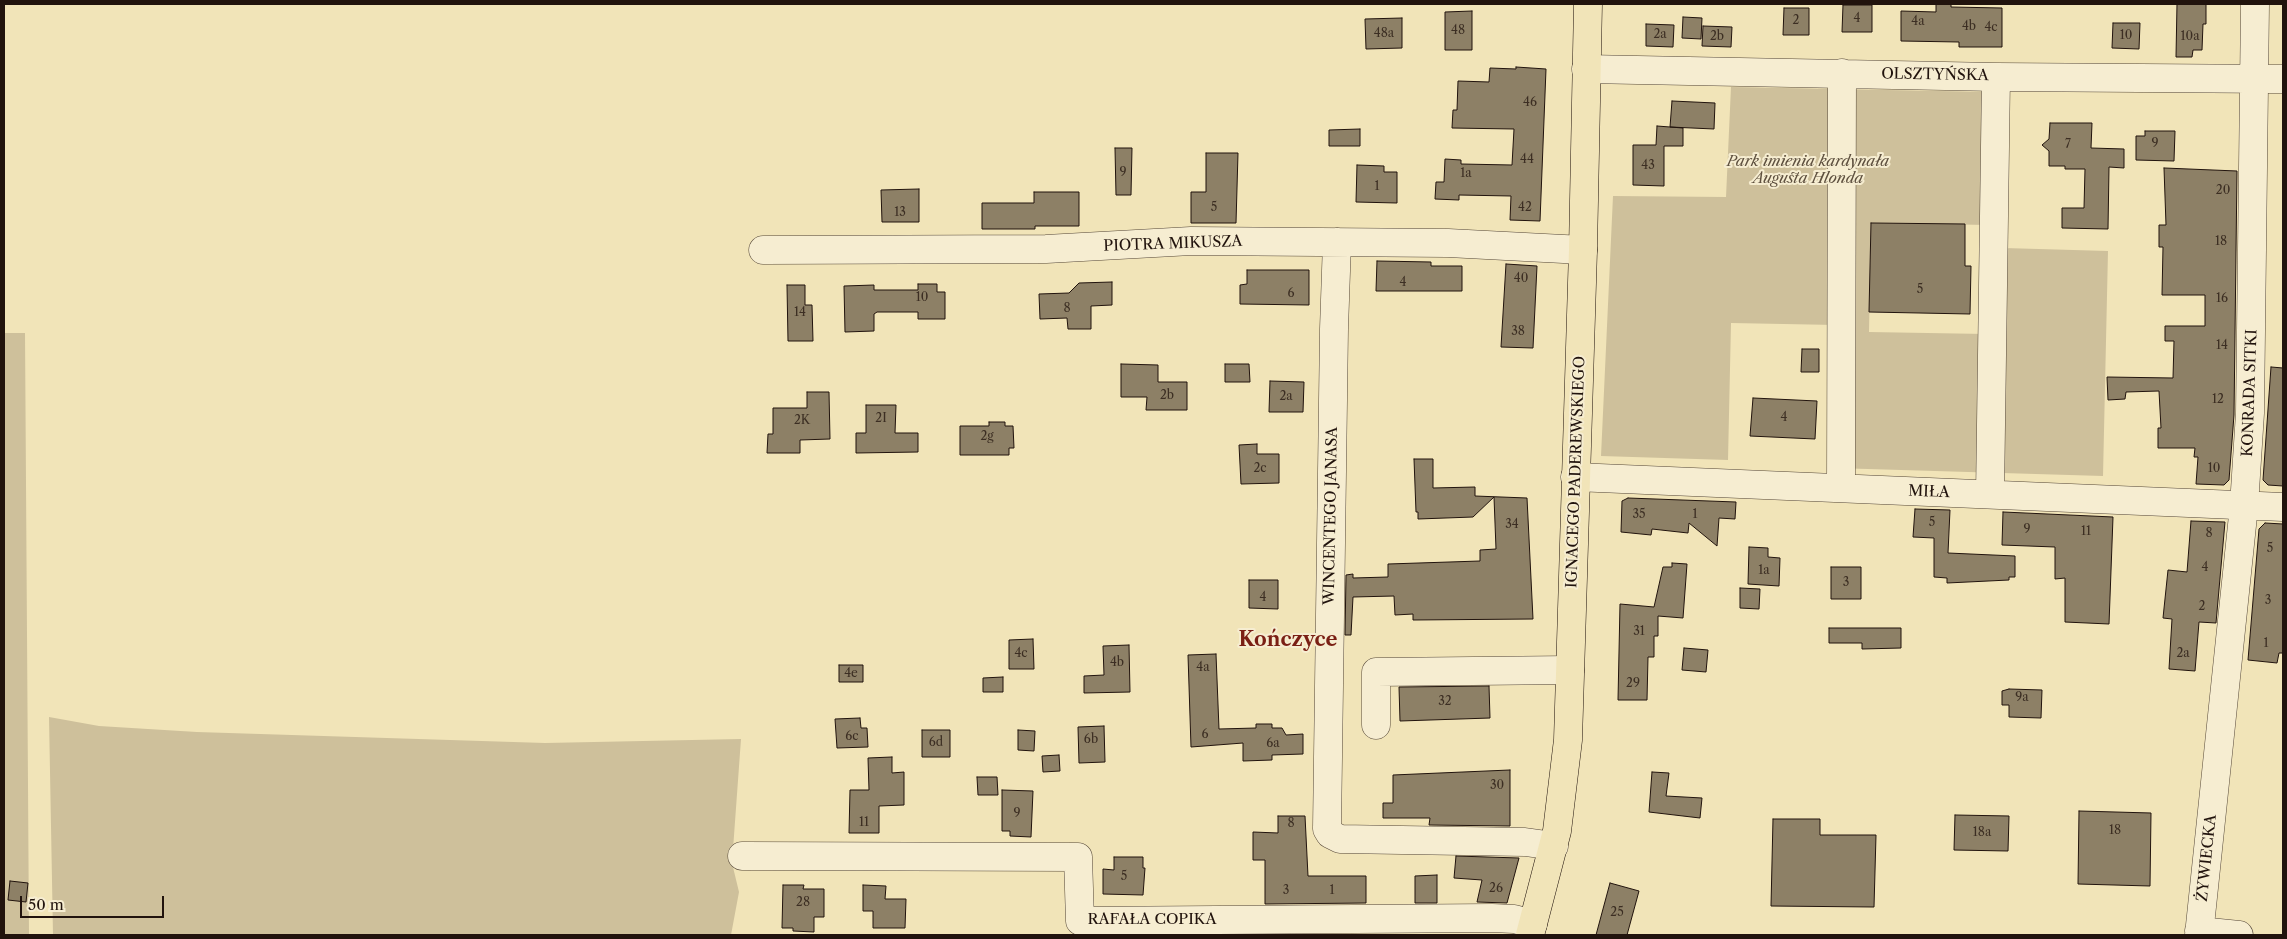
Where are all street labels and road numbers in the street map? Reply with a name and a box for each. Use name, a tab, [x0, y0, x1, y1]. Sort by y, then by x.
street label: OLSZTYŃSKA	[1881, 65, 1989, 85]
street label: PIOTRA MIKUSZA	[1103, 233, 1243, 255]
street label: KONRADA SITKI	[2239, 329, 2261, 457]
street label: IGNACEGO PADEREWSKIEGO	[1563, 356, 1589, 588]
street label: WINCENTEGO JANASA	[1320, 427, 1342, 605]
street label: MIŁA	[1908, 482, 1950, 502]
street label: ŻYWIECKA	[2193, 814, 2221, 902]
street label: RAFAŁA COPIKA	[1087, 911, 1217, 929]

